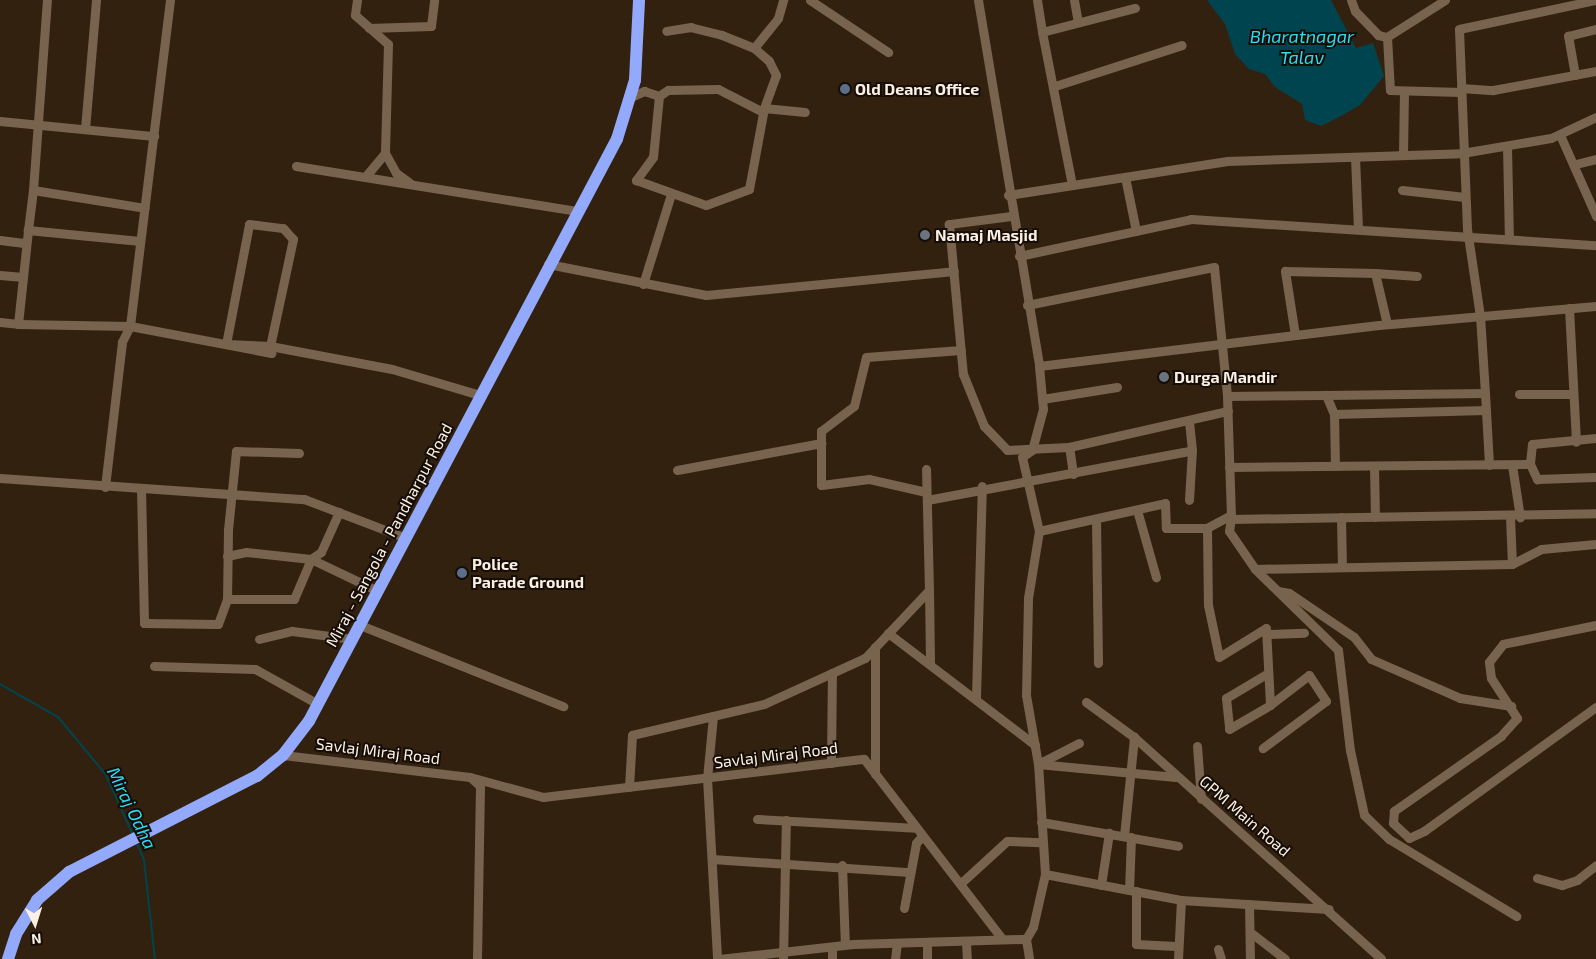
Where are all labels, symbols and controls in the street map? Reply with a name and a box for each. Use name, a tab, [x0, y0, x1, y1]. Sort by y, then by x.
water label: Bharatnagar Talav	[1250, 26, 1354, 68]
place label: Old Deans Office	[855, 79, 979, 99]
marker: Old Deans Office	[839, 83, 851, 95]
place label: Namaj Masjid	[935, 225, 1037, 245]
marker: Namaj Masjid	[919, 229, 931, 241]
place label: Durga Mandir	[1174, 367, 1277, 387]
marker: Durga Mandir	[1158, 371, 1170, 383]
street label: Miraj - Sangola - Pandharpur Road	[322, 420, 456, 650]
place label: Police Parade Ground	[472, 554, 584, 592]
marker: Police Parade Ground	[456, 567, 468, 579]
street label: Savlaj Miraj Road	[315, 734, 441, 768]
street label: Savlaj Miraj Road	[713, 738, 839, 772]
water label: Miraj Odha	[103, 763, 161, 853]
street label: GPM Main Road	[1196, 771, 1294, 861]
north arrow	[10, 899, 60, 949]
text: N	[31, 931, 42, 948]

